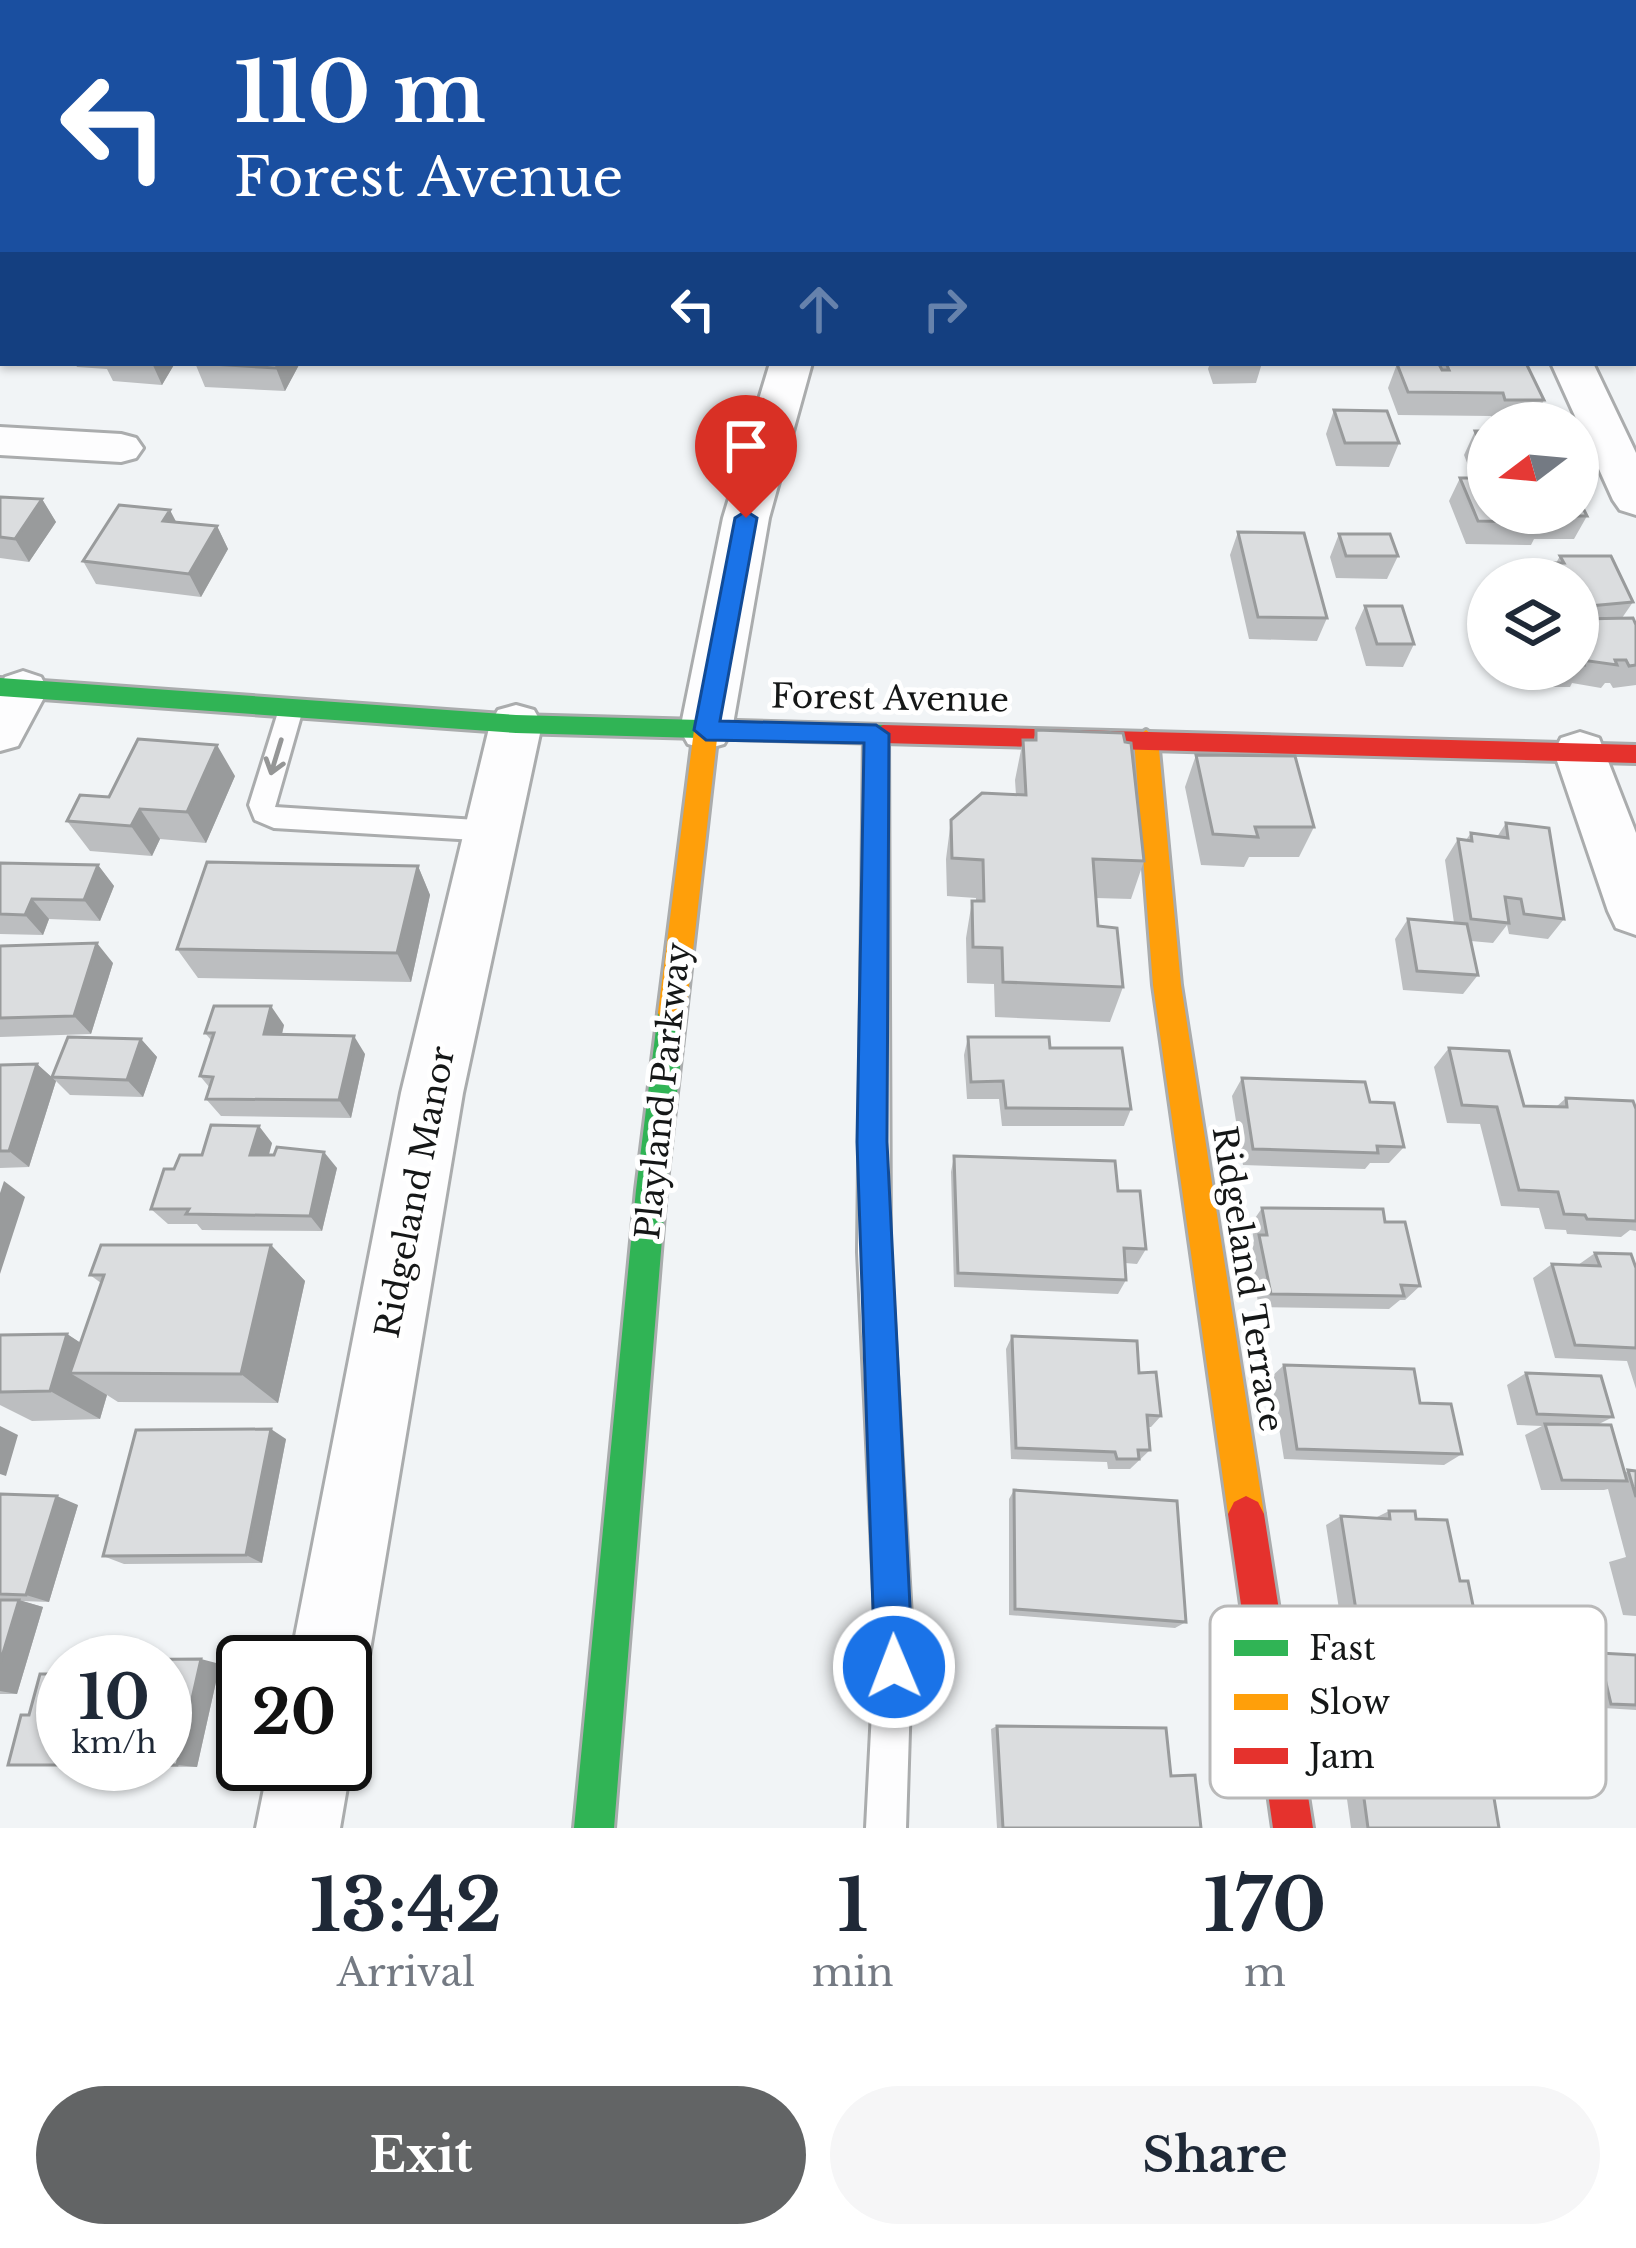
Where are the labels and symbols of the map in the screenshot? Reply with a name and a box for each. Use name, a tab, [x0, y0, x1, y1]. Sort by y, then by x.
pin	[695, 395, 797, 518]
north arrow	[1467, 402, 1599, 534]
street label: Forest Avenue	[771, 675, 1009, 721]
one-way arrow	[264, 737, 286, 775]
street label: Playland Parkway	[627, 940, 699, 1242]
street label: Ridgeland Manor	[367, 1043, 463, 1341]
street label: Ridgeland Terrace	[1204, 1123, 1292, 1435]
position arrow	[831, 1604, 957, 1730]
legend	[1210, 1606, 1606, 1798]
text: Fast	[1309, 1628, 1376, 1669]
speed limit sign: 20	[216, 1635, 372, 1791]
text: Slow	[1309, 1682, 1390, 1723]
text: Jam	[1305, 1736, 1375, 1777]

